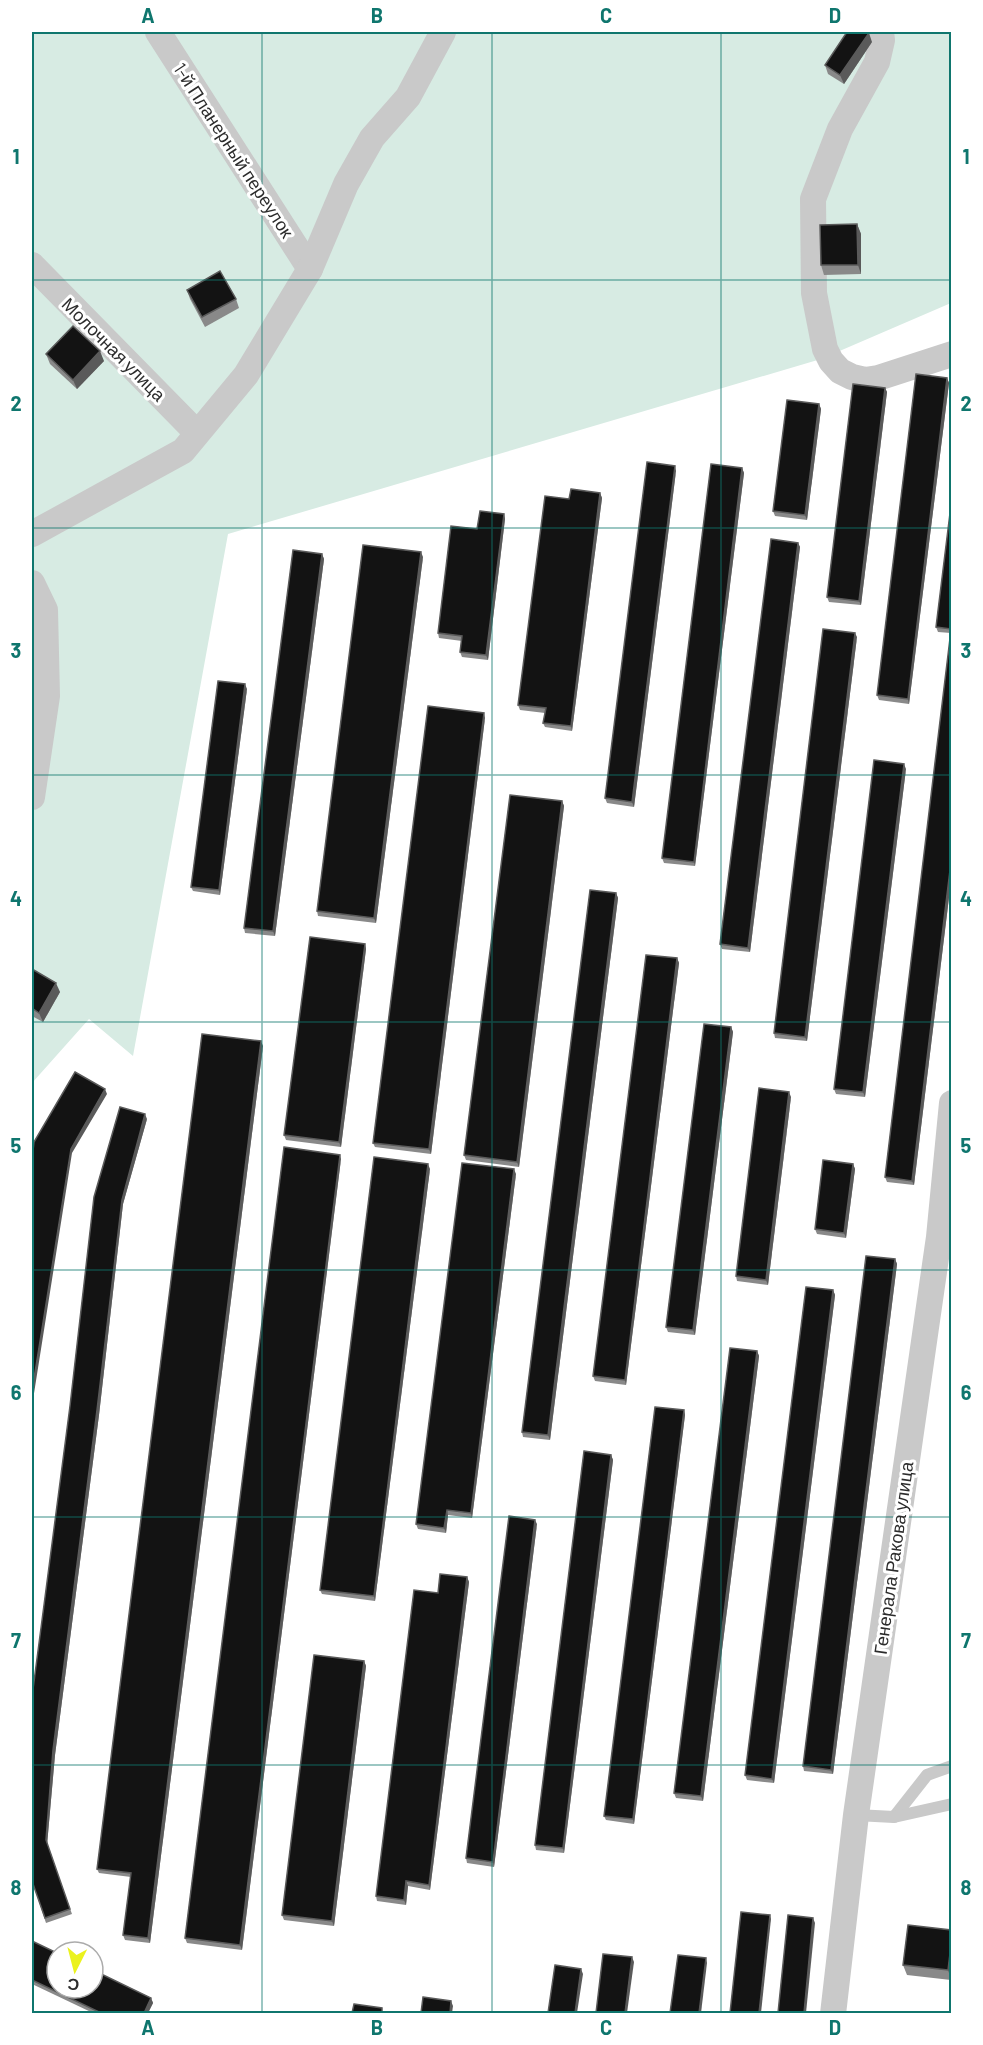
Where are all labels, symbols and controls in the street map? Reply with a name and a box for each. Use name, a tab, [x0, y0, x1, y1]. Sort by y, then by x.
text: A	[141, 3, 155, 27]
text: B	[371, 3, 383, 27]
text: C	[600, 3, 612, 27]
text: D	[829, 3, 841, 27]
street label: 1-й Планерный переулок	[169, 59, 299, 242]
text: 1	[12, 144, 20, 168]
text: 1	[962, 144, 970, 168]
street label: Молочная улица	[58, 293, 171, 406]
text: 2	[10, 391, 22, 415]
text: 2	[960, 391, 972, 415]
text: 3	[11, 638, 21, 662]
text: 3	[961, 638, 971, 662]
text: 4	[10, 886, 22, 910]
text: 4	[960, 886, 972, 910]
text: 5	[11, 1133, 22, 1157]
text: 5	[961, 1133, 972, 1157]
text: 6	[11, 1380, 22, 1404]
text: 6	[961, 1380, 972, 1404]
street label: Генерала Ракова улица	[869, 1459, 918, 1656]
text: 7	[11, 1628, 21, 1652]
text: 7	[961, 1628, 971, 1652]
text: 8	[11, 1875, 22, 1899]
text: 8	[961, 1875, 972, 1899]
north arrow	[45, 1940, 105, 2000]
text: С	[66, 1975, 80, 1995]
text: A	[141, 2015, 155, 2039]
text: B	[371, 2015, 383, 2039]
text: C	[600, 2015, 612, 2039]
text: D	[829, 2015, 841, 2039]

